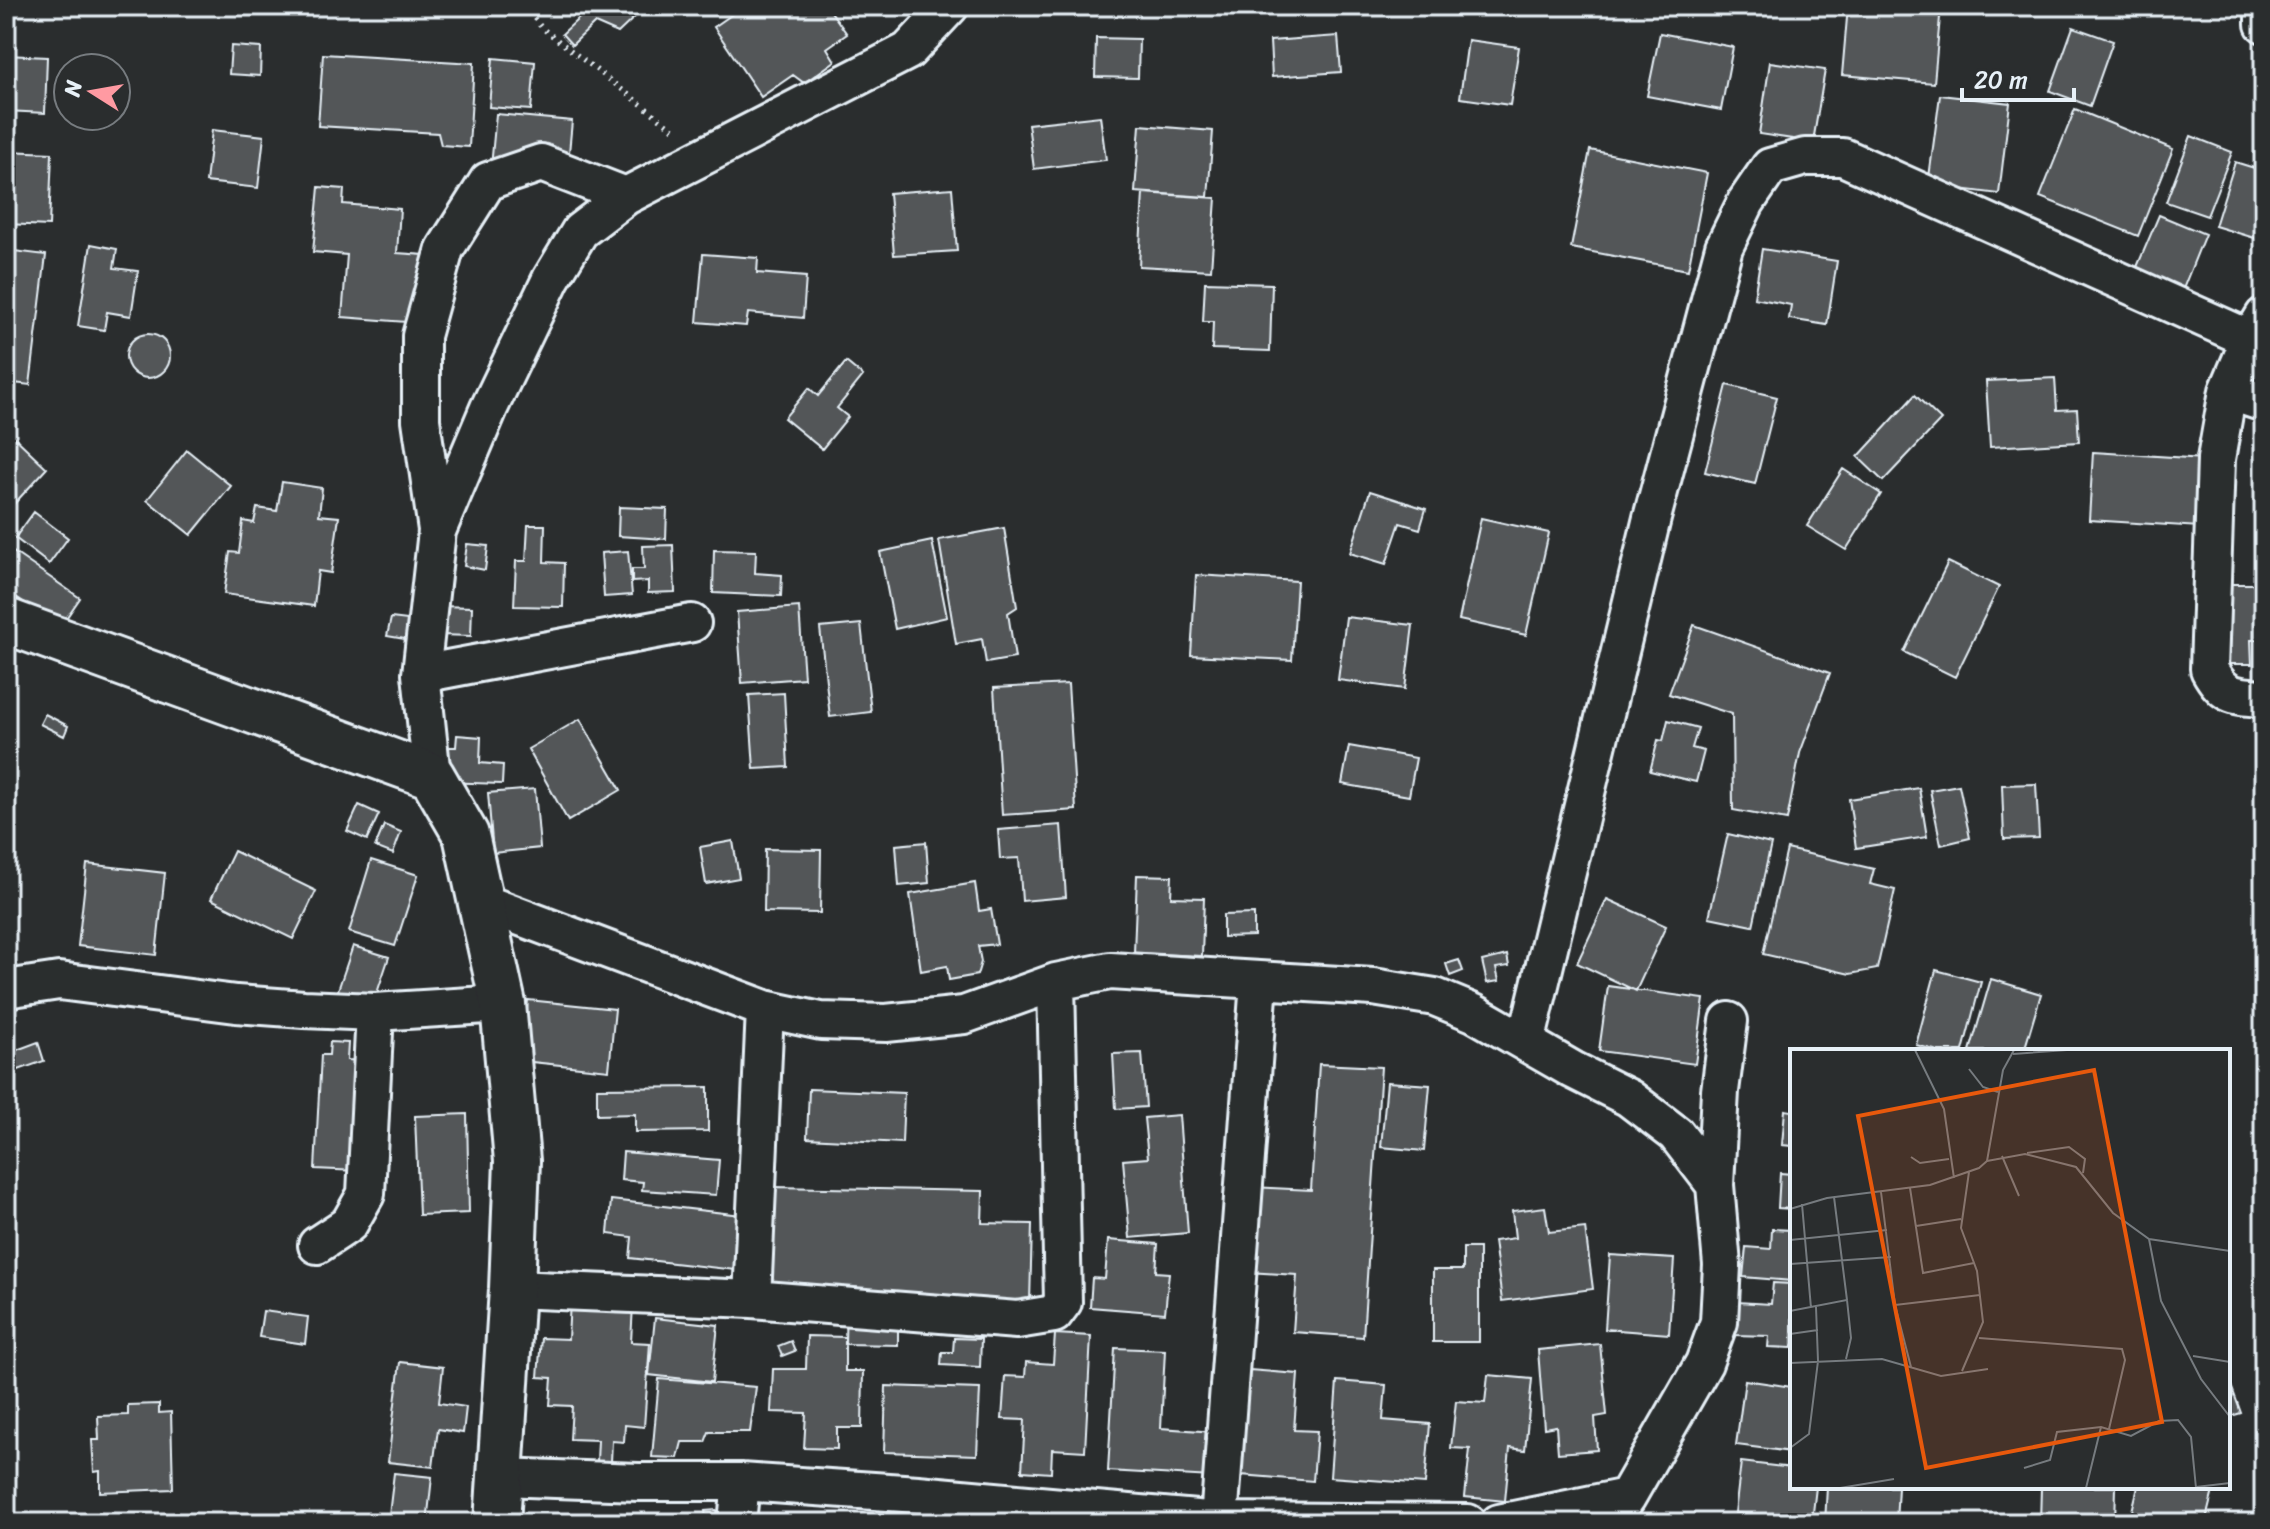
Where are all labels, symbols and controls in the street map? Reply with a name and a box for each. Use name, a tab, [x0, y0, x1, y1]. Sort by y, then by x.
north arrow	[52, 52, 132, 132]
scale bar	[1962, 52, 2074, 102]
text: 20 m	[1974, 59, 2028, 101]
text: N	[52, 76, 94, 100]
inset map	[1790, 1049, 2230, 1489]

